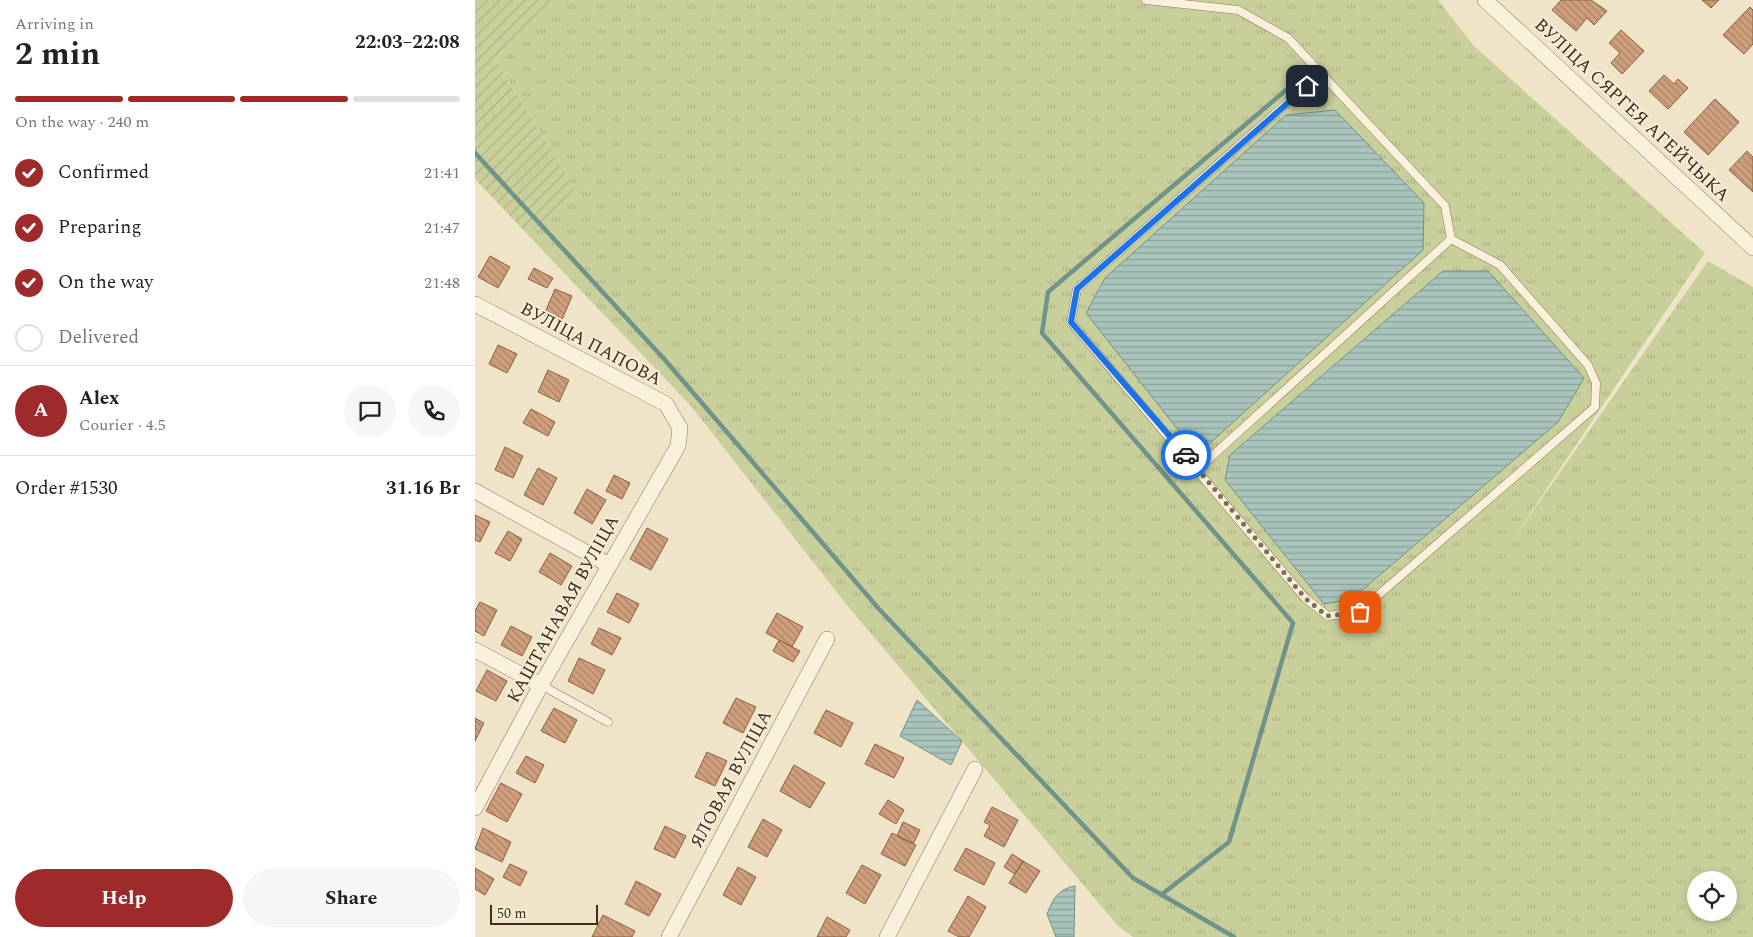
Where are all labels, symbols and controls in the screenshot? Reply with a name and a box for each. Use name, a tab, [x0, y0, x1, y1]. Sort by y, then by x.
text: Arriving in	[15, 12, 94, 36]
street label: ВУЛІЦА СЯРГЕЯ АГЕЙЧЫКА	[1528, 12, 1736, 208]
text: 22:03–22:08	[355, 28, 460, 57]
text: 2 min	[15, 30, 100, 79]
pin	[1286, 65, 1328, 107]
icon: home	[1293, 72, 1321, 100]
text: On the way · 240 m	[15, 110, 149, 134]
text: Confirmed	[58, 158, 149, 187]
icon: check	[15, 159, 43, 187]
text: 21:41	[424, 161, 460, 185]
text: Preparing	[58, 213, 142, 242]
icon: check	[15, 214, 43, 242]
text: 21:47	[424, 216, 460, 240]
text: On the way	[58, 268, 154, 297]
icon: check	[15, 269, 43, 297]
text: 21:48	[424, 271, 460, 295]
street label: ВУЛІЦА ПАПОВА	[515, 295, 667, 393]
text: Delivered	[58, 323, 139, 352]
text: Alex	[79, 384, 120, 413]
button: chat	[344, 385, 396, 437]
button: phone	[408, 385, 460, 437]
text: A	[34, 396, 48, 425]
text: Courier · 4.5	[79, 413, 166, 437]
courier	[1161, 430, 1211, 480]
icon: car	[1172, 441, 1200, 469]
text: Order #1530	[15, 474, 118, 503]
text: 31.16 Br	[386, 474, 460, 503]
street label: КАШТАНАВАЯ ВУЛІЦА	[500, 510, 626, 708]
pin	[1339, 591, 1381, 633]
icon: bag	[1346, 598, 1374, 626]
street label: ЯЛОВАЯ ВУЛІЦА	[683, 705, 779, 853]
button: Help	[15, 869, 233, 927]
button: Share	[243, 869, 460, 927]
map controls	[1687, 871, 1737, 921]
button: locate	[1687, 871, 1737, 921]
scale bar	[490, 902, 597, 925]
text: 50 m	[497, 903, 527, 924]

